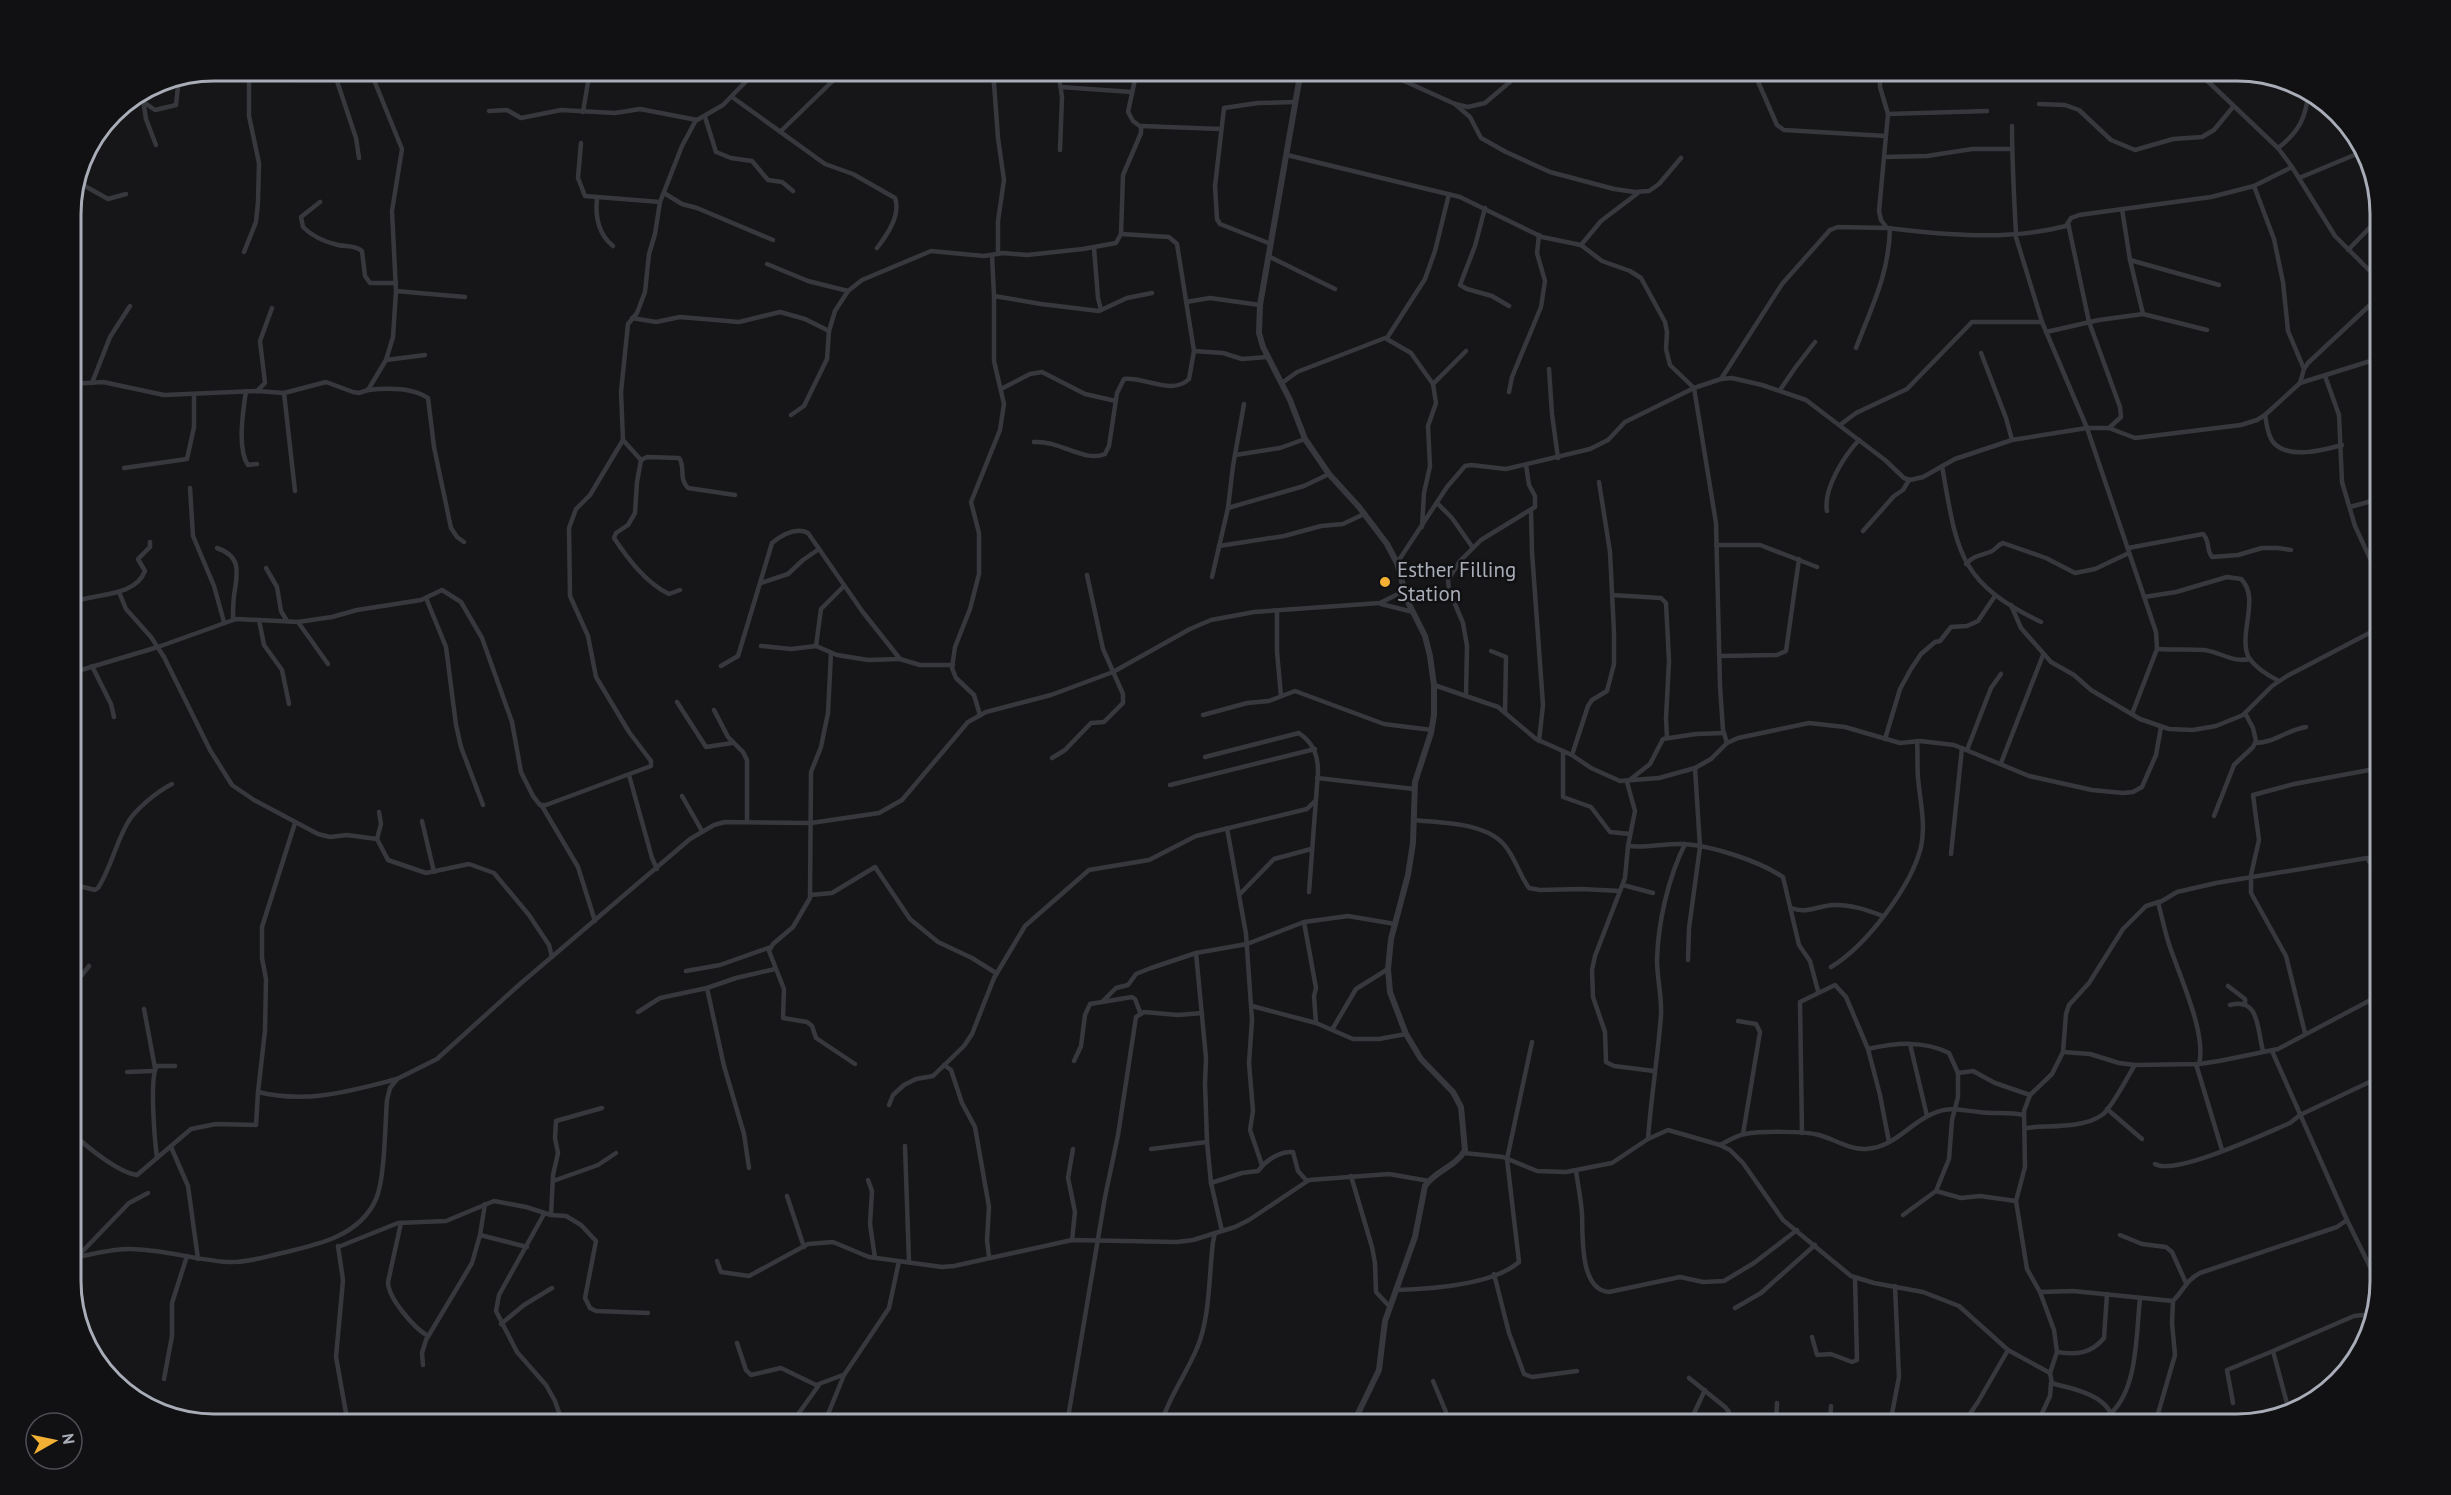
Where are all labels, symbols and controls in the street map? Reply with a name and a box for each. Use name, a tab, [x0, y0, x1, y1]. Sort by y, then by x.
place label: Esther Filling Station	[1397, 556, 1516, 607]
marker: Esther Filling Station	[1378, 575, 1392, 589]
north arrow	[24, 1411, 84, 1471]
text: N	[58, 1432, 80, 1445]

